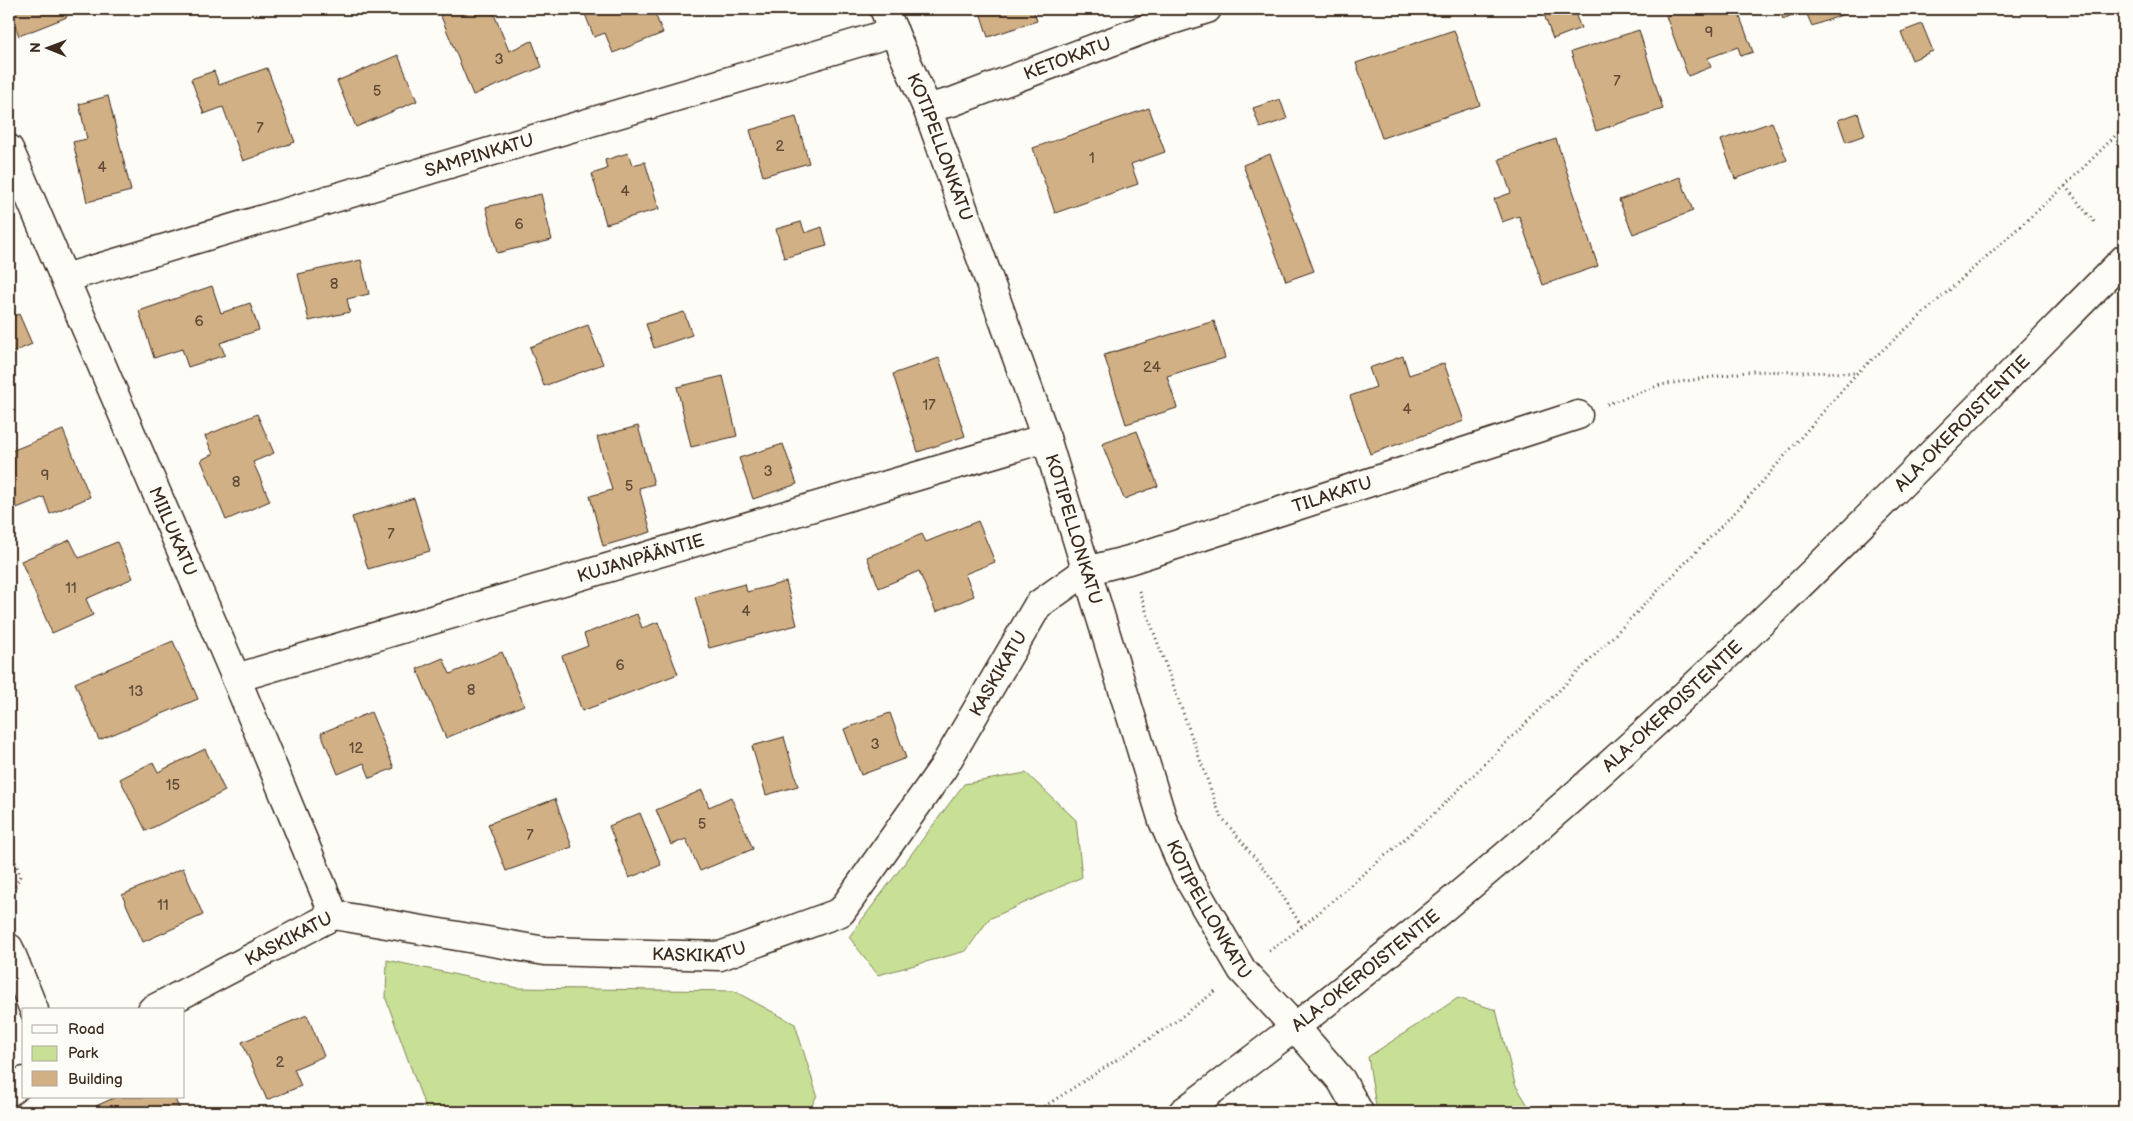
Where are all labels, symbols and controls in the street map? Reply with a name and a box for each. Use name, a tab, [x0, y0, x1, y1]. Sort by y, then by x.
north arrow	[22, 22, 72, 72]
house number: 9	[1705, 23, 1713, 42]
street label: KETOKATU	[1021, 33, 1114, 85]
text: N	[27, 42, 44, 53]
house number: 3	[494, 50, 504, 69]
street label: KOTIPELLONKATU	[902, 70, 977, 224]
house number: 7	[1613, 72, 1621, 91]
house number: 5	[373, 82, 381, 101]
house number: 7	[256, 119, 264, 138]
street label: SAMPINKATU	[422, 129, 536, 182]
house number: 2	[776, 137, 785, 156]
house number: 1	[1089, 149, 1095, 168]
house number: 4	[97, 158, 107, 177]
house number: 4	[620, 182, 630, 201]
house number: 6	[514, 215, 524, 234]
house number: 8	[330, 275, 339, 294]
house number: 6	[194, 312, 204, 331]
street label: ALA-OKEROISTENTIE	[1890, 351, 2034, 496]
house number: 24	[1143, 358, 1161, 377]
house number: 17	[922, 396, 936, 415]
house number: 4	[1402, 400, 1412, 419]
street label: KOTIPELLONKATU	[1041, 452, 1106, 607]
house number: 3	[763, 462, 773, 481]
house number: 9	[41, 466, 49, 485]
street label: TILAKATU	[1290, 472, 1375, 518]
house number: 8	[232, 473, 241, 492]
house number: 5	[625, 477, 633, 496]
street label: MIILUKATU	[144, 484, 201, 579]
house number: 7	[387, 525, 395, 544]
street label: KUJANPÄÄNTIE	[575, 530, 707, 587]
house number: 11	[65, 579, 77, 598]
house number: 4	[741, 602, 751, 621]
street label: KASKIKATU	[965, 627, 1032, 720]
street label: ALA-OKEROISTENTIE	[1598, 636, 1747, 777]
house number: 6	[615, 656, 625, 675]
house number: 8	[467, 681, 476, 700]
house number: 13	[128, 682, 144, 701]
house number: 3	[870, 735, 880, 754]
house number: 12	[349, 739, 363, 758]
house number: 15	[166, 776, 180, 795]
house number: 5	[698, 815, 706, 834]
house number: 7	[526, 826, 534, 845]
street label: KOTIPELLONKATU	[1162, 837, 1255, 984]
house number: 11	[157, 896, 169, 915]
street label: ALA-OKEROISTENTIE	[1288, 905, 1444, 1036]
street label: KASKIKATU	[242, 908, 336, 971]
street label: KASKIKATU	[652, 937, 749, 967]
legend	[22, 1008, 185, 1098]
text: Road	[68, 1020, 104, 1039]
text: Park	[68, 1044, 99, 1063]
house number: 2	[276, 1053, 285, 1072]
text: Building	[68, 1070, 123, 1089]

